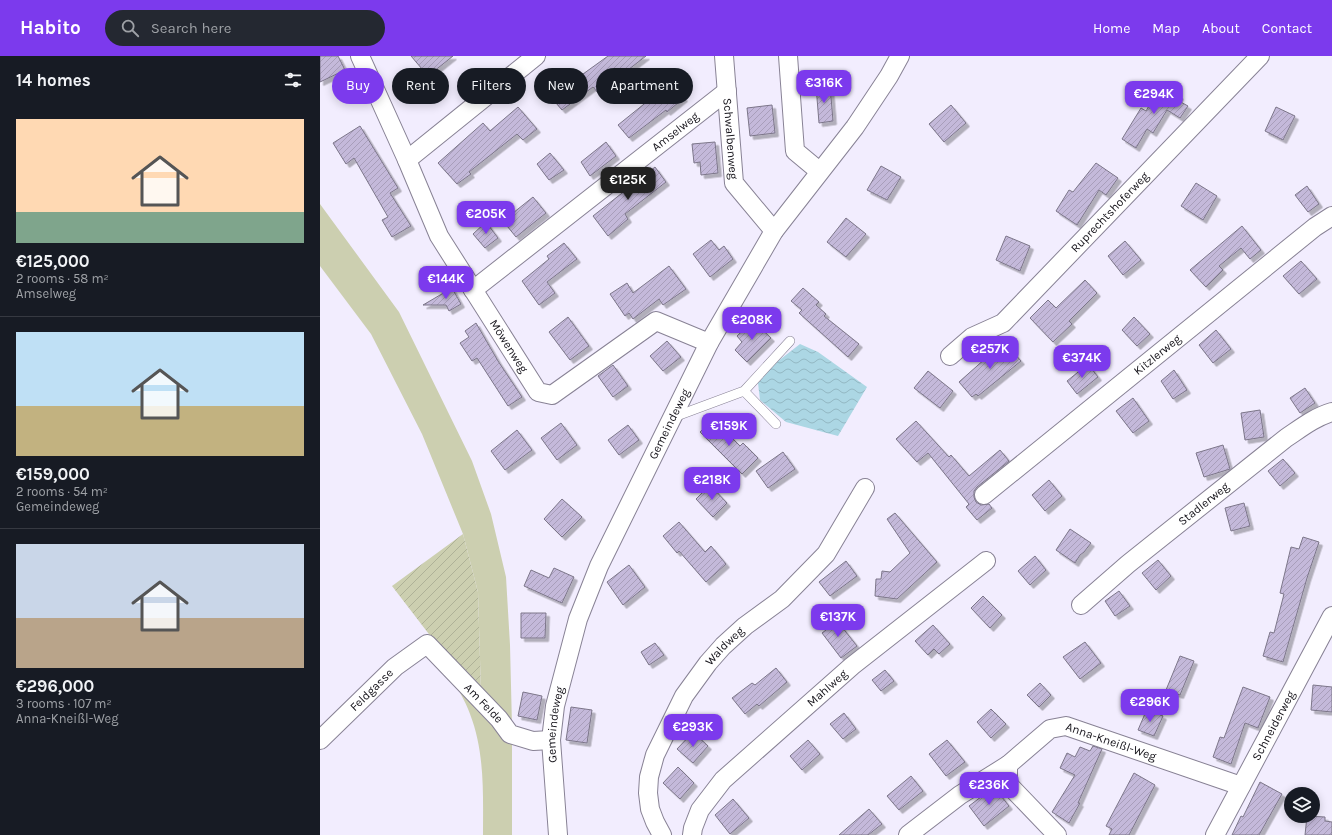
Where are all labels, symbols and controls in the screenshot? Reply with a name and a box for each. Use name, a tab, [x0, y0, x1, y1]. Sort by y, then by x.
search box	[105, 10, 385, 46]
text: Habito	[20, 17, 81, 39]
icon: search	[119, 17, 141, 39]
text: Search here	[151, 19, 231, 37]
text: Home	[1093, 20, 1130, 37]
text: Map	[1152, 20, 1180, 37]
text: About	[1202, 20, 1240, 37]
text: Contact	[1262, 20, 1312, 37]
chip: Buy	[332, 68, 384, 104]
chip: Rent	[392, 68, 449, 104]
chip: Filters	[457, 68, 526, 104]
chip: New	[534, 68, 588, 104]
chip: Apartment	[596, 68, 693, 104]
icon: filters	[282, 69, 304, 91]
text: 14 homes	[16, 70, 91, 90]
pin: €316K	[796, 70, 852, 104]
text: €316K	[805, 75, 843, 90]
pin: €294K	[1126, 81, 1182, 115]
text: €294K	[1134, 86, 1174, 101]
street label: Schwalbenweg	[720, 98, 741, 180]
street label: Amselweg	[649, 109, 702, 154]
icon: home	[124, 145, 196, 217]
pin: €125K	[600, 167, 656, 201]
street label: Ruprechtshoferweg	[1068, 169, 1152, 255]
text: €125K	[610, 172, 646, 187]
pin: €205K	[458, 201, 514, 235]
text: €205K	[466, 206, 506, 221]
text: €125,000	[16, 251, 90, 271]
pin: €144K	[418, 266, 474, 300]
text: 2 rooms · 58 m²	[16, 271, 109, 286]
text: €144K	[428, 271, 464, 286]
text: Amselweg	[16, 286, 76, 301]
pin: €208K	[724, 307, 780, 341]
text: €208K	[731, 312, 773, 327]
street label: Möwenweg	[487, 317, 531, 376]
street label: Kitzlerweg	[1131, 331, 1184, 378]
pin: €257K	[962, 336, 1018, 370]
text: €257K	[971, 341, 1009, 356]
pin: €374K	[1054, 345, 1110, 379]
text: €374K	[1062, 350, 1102, 365]
icon: home	[124, 358, 196, 430]
street label: Gemeindeweg	[646, 386, 693, 462]
pin: €159K	[701, 413, 757, 447]
text: €159K	[711, 418, 747, 433]
text: €159,000	[16, 464, 90, 484]
pin: €218K	[684, 467, 740, 501]
text: €218K	[693, 472, 731, 487]
street label: Stadlerweg	[1175, 479, 1232, 528]
text: 2 rooms · 54 m²	[16, 484, 108, 499]
text: Gemeindeweg	[16, 499, 99, 514]
icon: home	[124, 570, 196, 642]
pin: €137K	[810, 604, 866, 638]
text: €137K	[820, 609, 856, 624]
street label: Waldweg	[702, 623, 747, 668]
street label: Feldgasse	[347, 666, 396, 714]
street label: Mahlweg	[804, 666, 850, 710]
text: €296,000	[16, 676, 94, 696]
street label: Am Felde	[461, 680, 506, 726]
street label: Gemeindeweg	[544, 685, 567, 763]
street label: Schneiderweg	[1249, 688, 1298, 763]
pin: €296K	[1122, 689, 1178, 723]
text: €296K	[1130, 694, 1170, 709]
text: 3 rooms · 107 m²	[16, 696, 112, 711]
text: Anna-Kneißl-Weg	[16, 711, 119, 726]
pin: €293K	[665, 714, 721, 748]
text: €293K	[673, 719, 713, 734]
street label: Anna-Kneißl-Weg	[1064, 719, 1158, 764]
pin: €236K	[961, 772, 1017, 806]
text: €236K	[969, 777, 1009, 792]
map controls	[1284, 787, 1320, 823]
button: layers	[1284, 787, 1320, 823]

